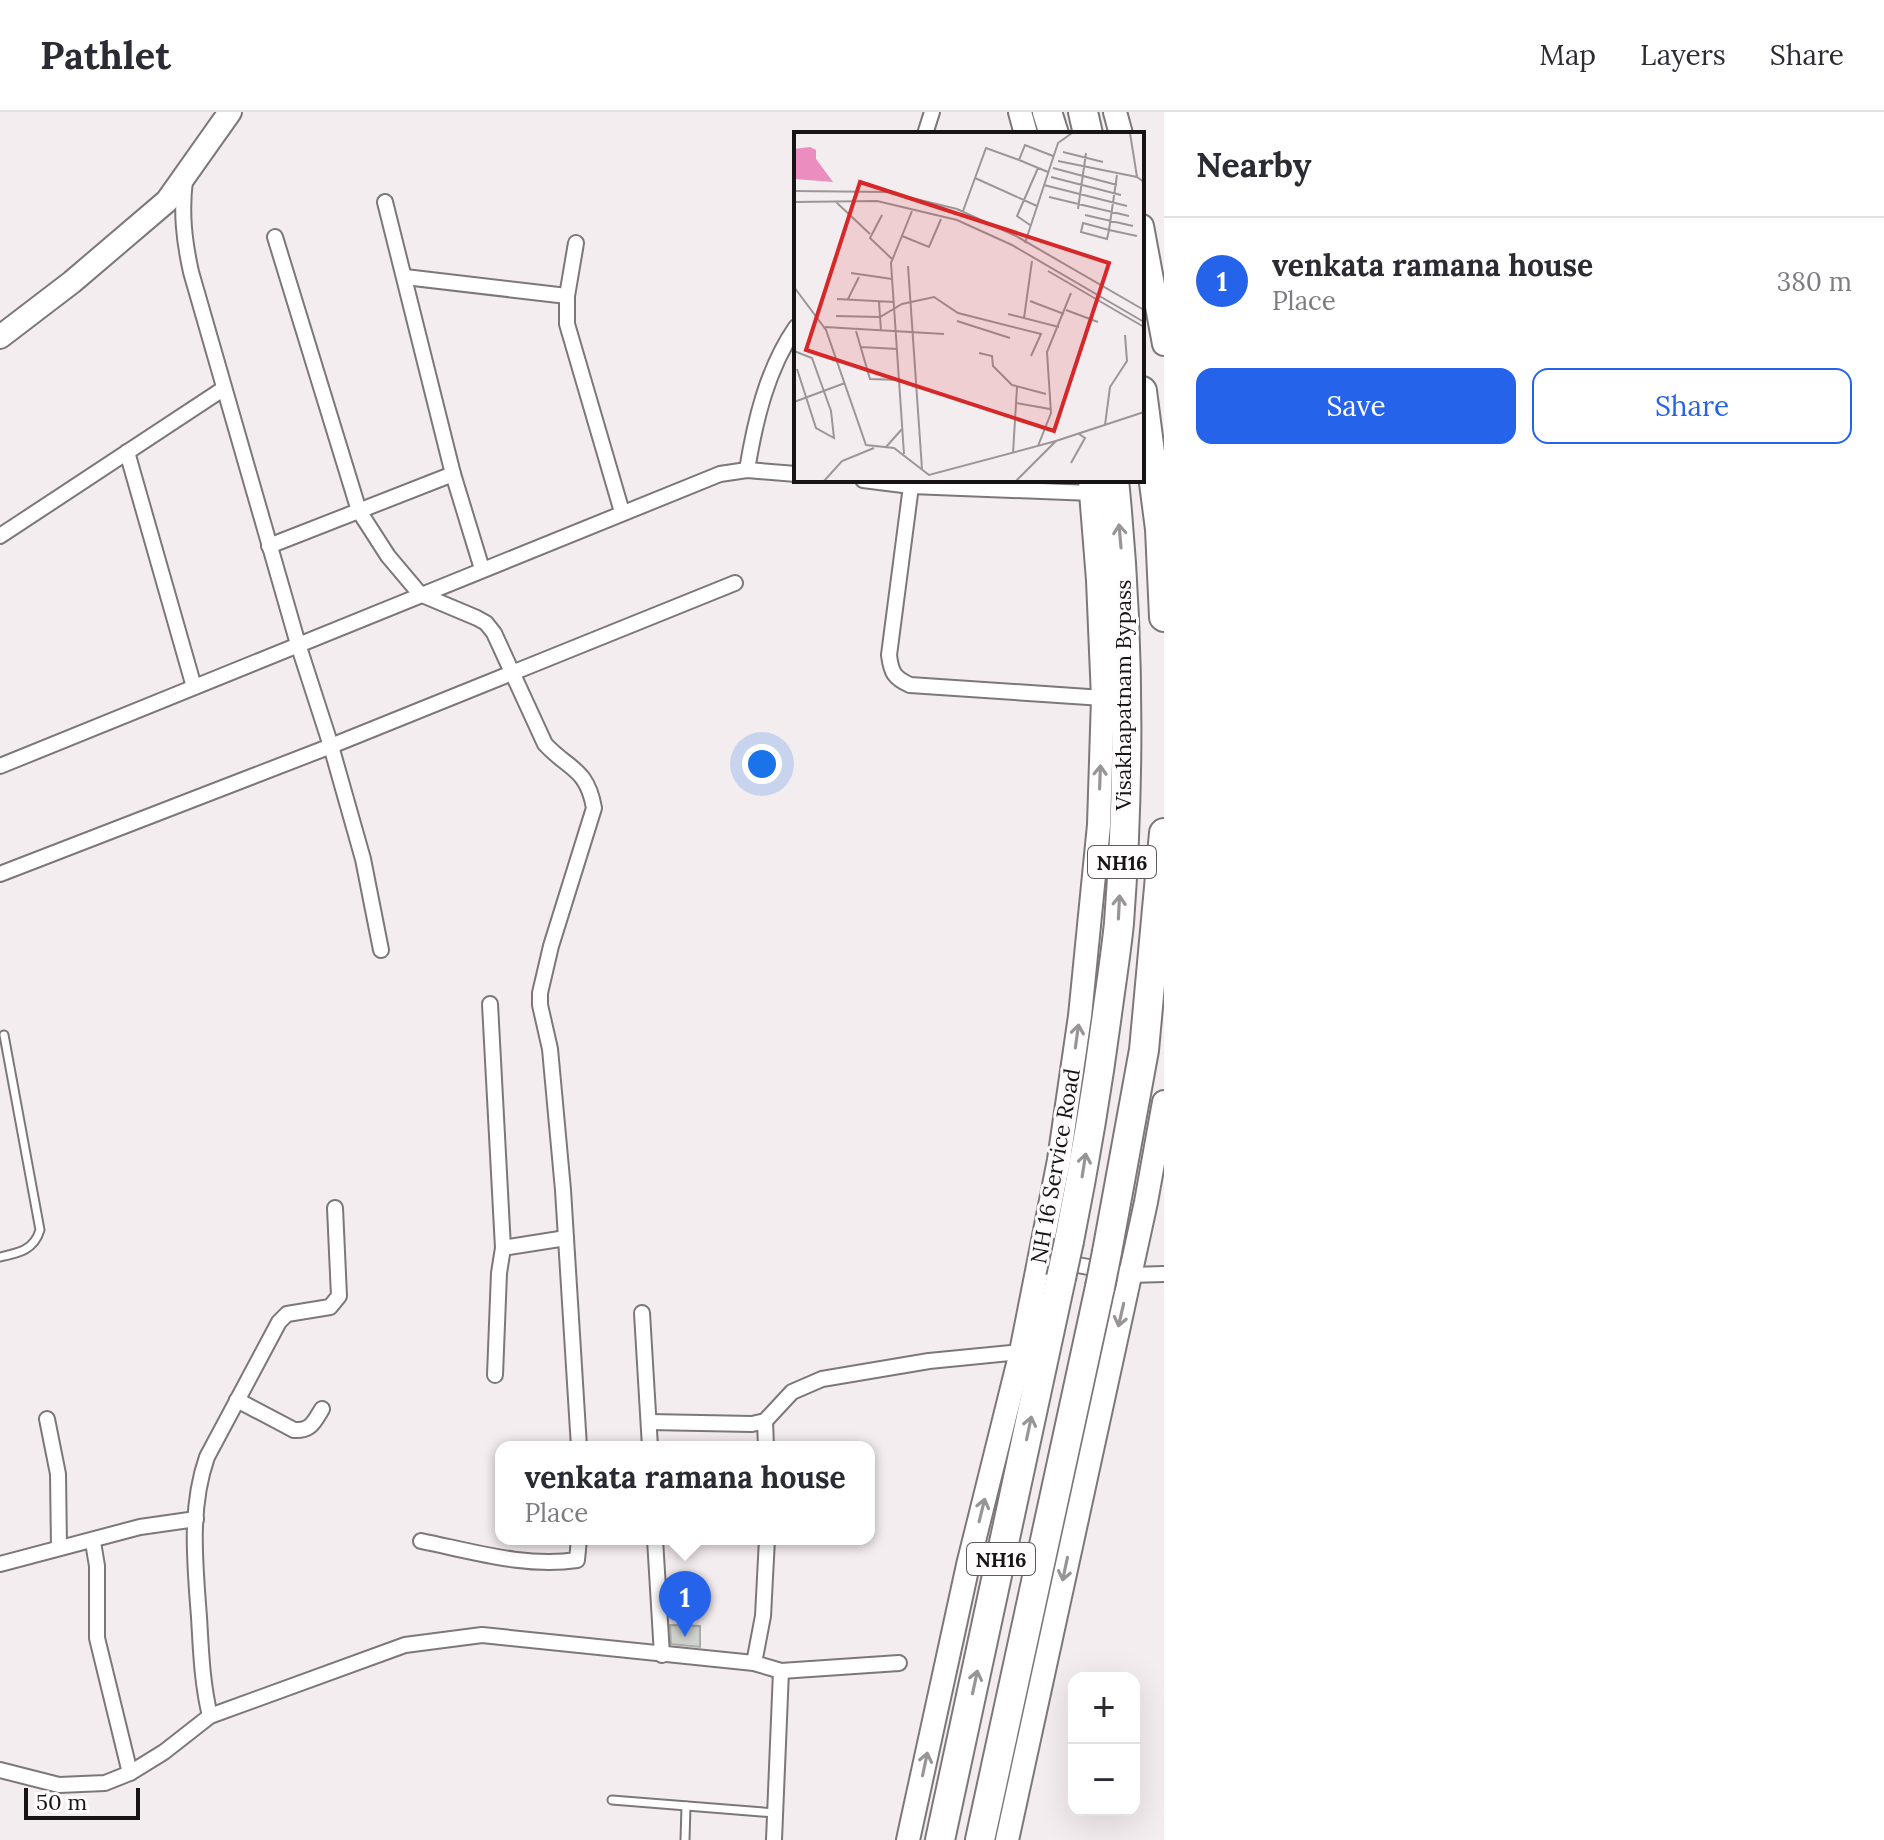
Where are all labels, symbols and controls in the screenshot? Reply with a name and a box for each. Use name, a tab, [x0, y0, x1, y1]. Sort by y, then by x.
text: Pathlet	[40, 31, 171, 79]
text: Map	[1539, 37, 1596, 73]
text: Layers	[1640, 37, 1726, 73]
text: Share	[1770, 37, 1844, 73]
inset map	[794, 132, 1144, 482]
text: Nearby	[1196, 143, 1312, 186]
text: venkata ramana house	[1272, 246, 1593, 284]
text: 1	[1217, 265, 1227, 298]
text: 380 m	[1777, 265, 1852, 298]
text: Place	[1272, 284, 1336, 317]
button: Save	[1196, 368, 1516, 444]
button: Share	[1532, 368, 1852, 444]
one-way arrow	[1112, 523, 1127, 550]
street label: Visakhapatnam Bypass	[1109, 580, 1137, 811]
your location	[742, 744, 782, 784]
one-way arrow	[1093, 764, 1108, 791]
road number: NH16	[1088, 846, 1156, 878]
one-way arrow	[1112, 894, 1127, 921]
one-way arrow	[1070, 1024, 1085, 1049]
street label: NH 16 Service Road	[1024, 1066, 1086, 1266]
one-way arrow	[1077, 1153, 1092, 1178]
one-way arrow	[1113, 1302, 1128, 1328]
one-way arrow	[1022, 1415, 1037, 1441]
popup	[495, 1441, 875, 1545]
text: venkata ramana house	[524, 1458, 846, 1496]
text: Place	[524, 1496, 588, 1529]
one-way arrow	[975, 1498, 990, 1523]
road number: NH16	[967, 1543, 1035, 1575]
one-way arrow	[1057, 1556, 1072, 1582]
pin: 1	[659, 1571, 711, 1637]
one-way arrow	[968, 1669, 983, 1695]
map controls	[1068, 1672, 1140, 1816]
button: +	[1068, 1672, 1140, 1744]
button: −	[1068, 1744, 1140, 1816]
one-way arrow	[918, 1751, 933, 1777]
scale bar	[24, 1784, 140, 1820]
text: 50 m	[36, 1788, 87, 1816]

